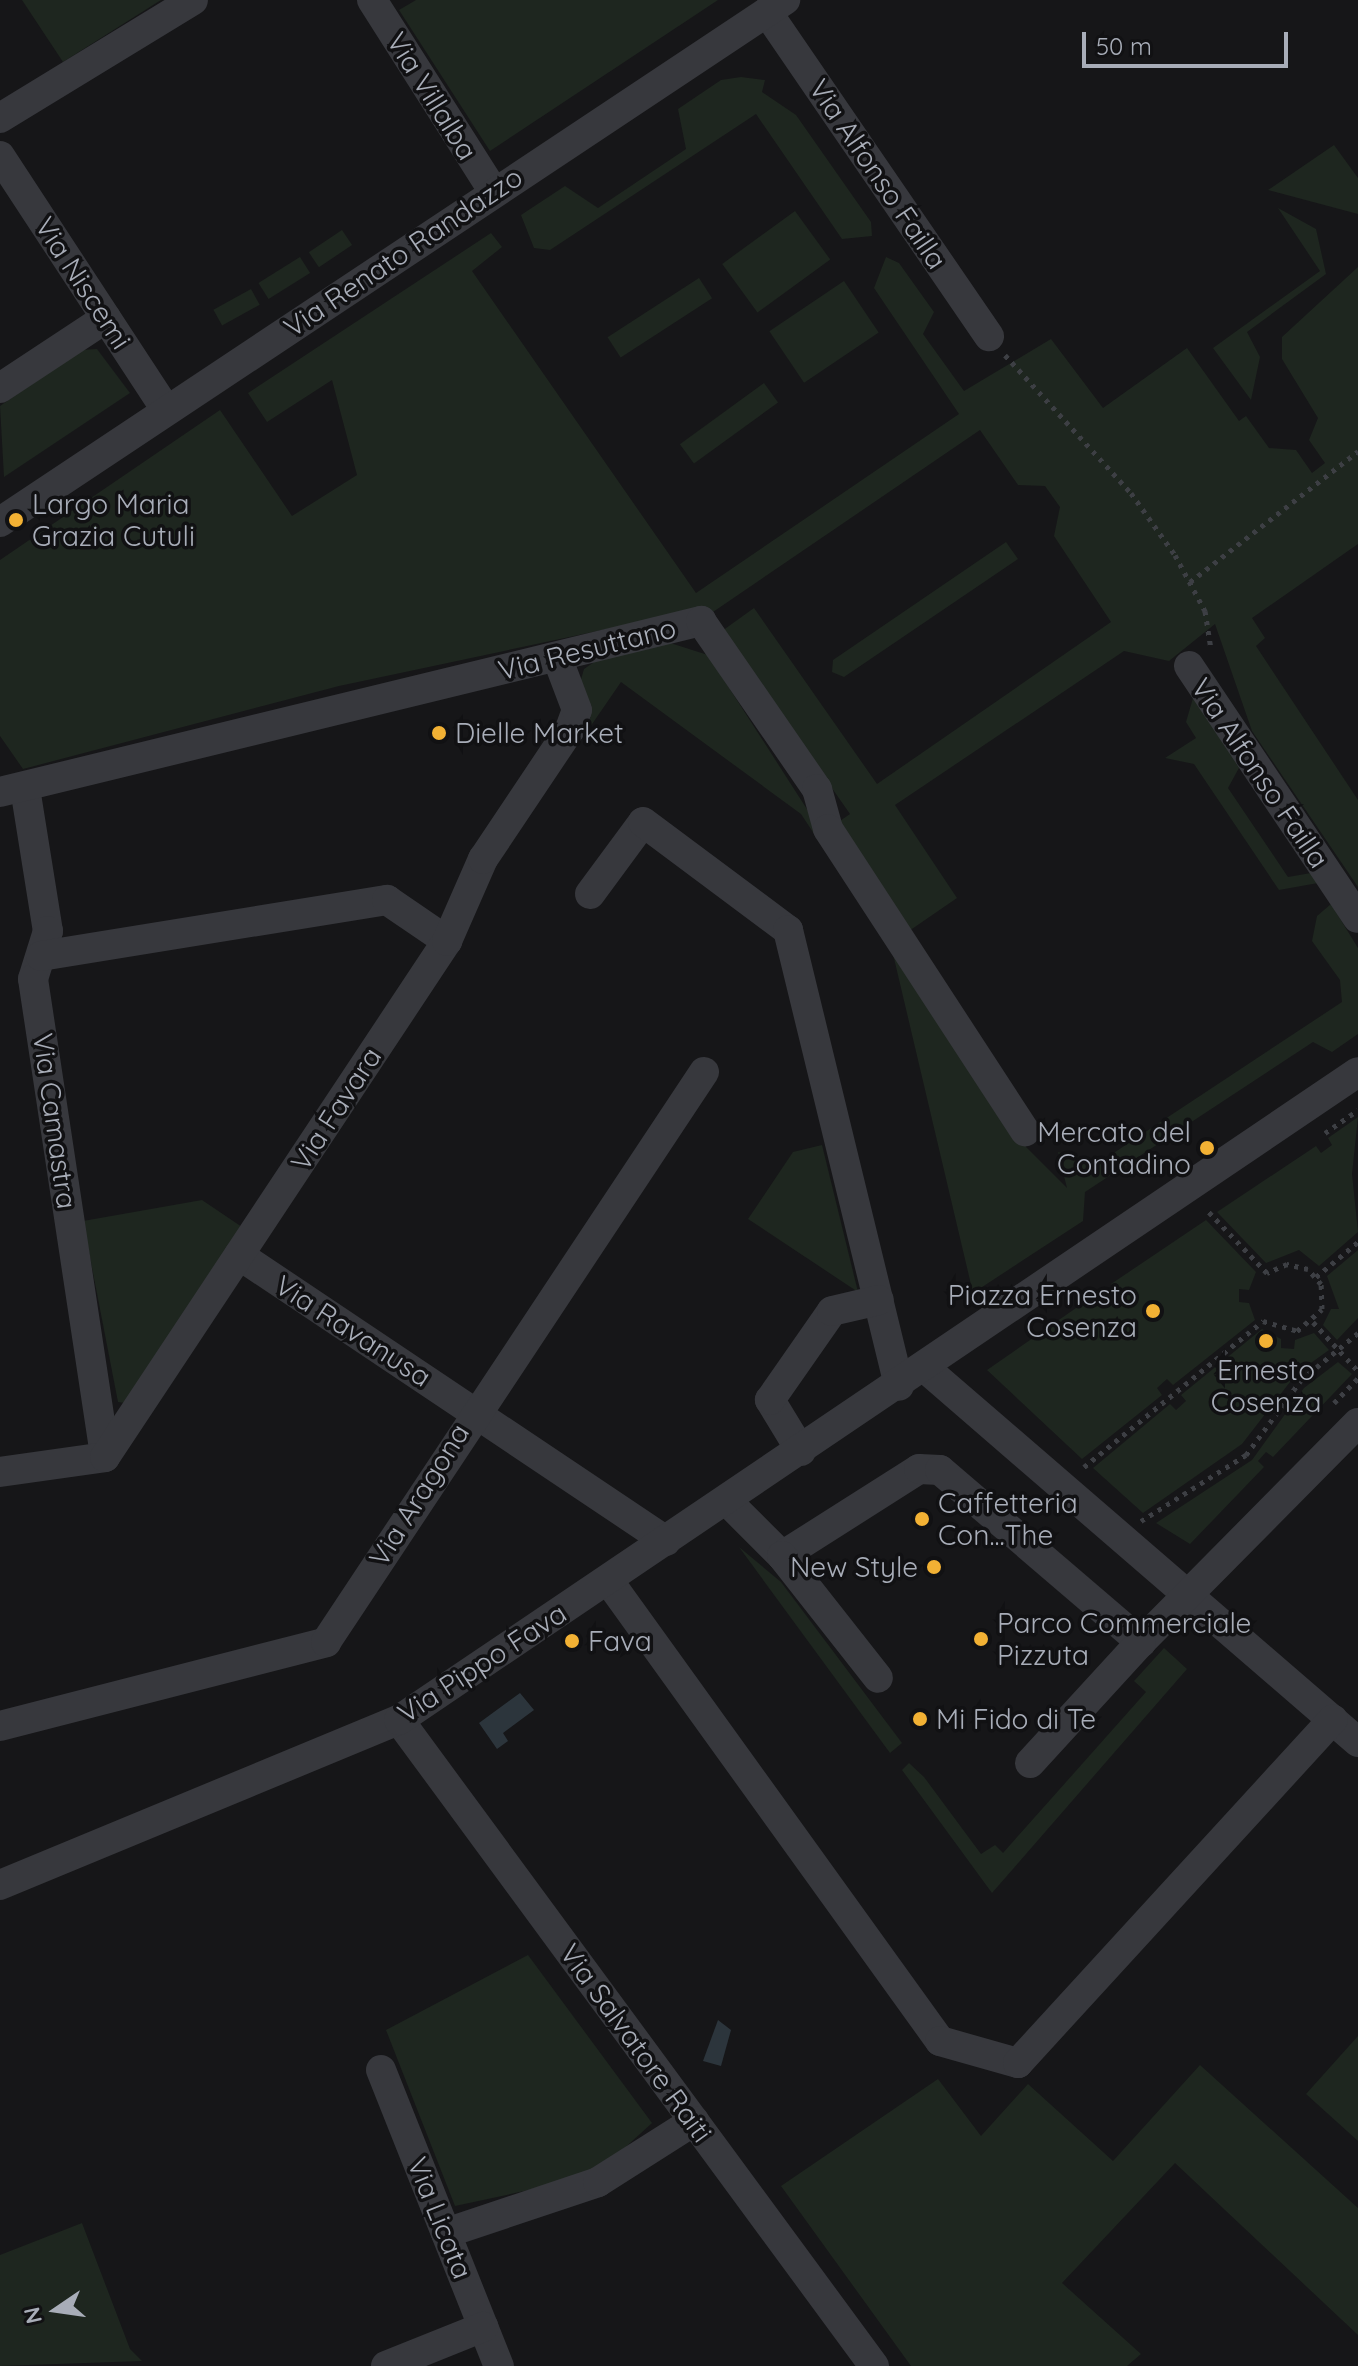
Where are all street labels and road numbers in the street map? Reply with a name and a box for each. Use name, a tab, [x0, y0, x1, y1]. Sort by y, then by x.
street label: Via Villalba	[380, 26, 484, 166]
street label: Via Alfonso Failla	[802, 73, 954, 275]
street label: Via Renato Randazzo	[277, 160, 529, 344]
street label: Via Niscemi	[28, 211, 138, 355]
street label: Via Resuttano	[495, 611, 679, 687]
street label: Via Alfonso Failla	[1184, 672, 1336, 874]
street label: Via Camastra	[26, 1031, 84, 1211]
street label: Via Favara	[284, 1041, 388, 1177]
street label: Via Ravanusa	[269, 1268, 437, 1394]
street label: Via Aragona	[362, 1418, 476, 1572]
street label: Via Pippo Fava	[391, 1596, 573, 1730]
street label: Via Salvatore Raiti	[553, 1937, 719, 2149]
street label: Via Licata	[400, 2152, 480, 2284]

